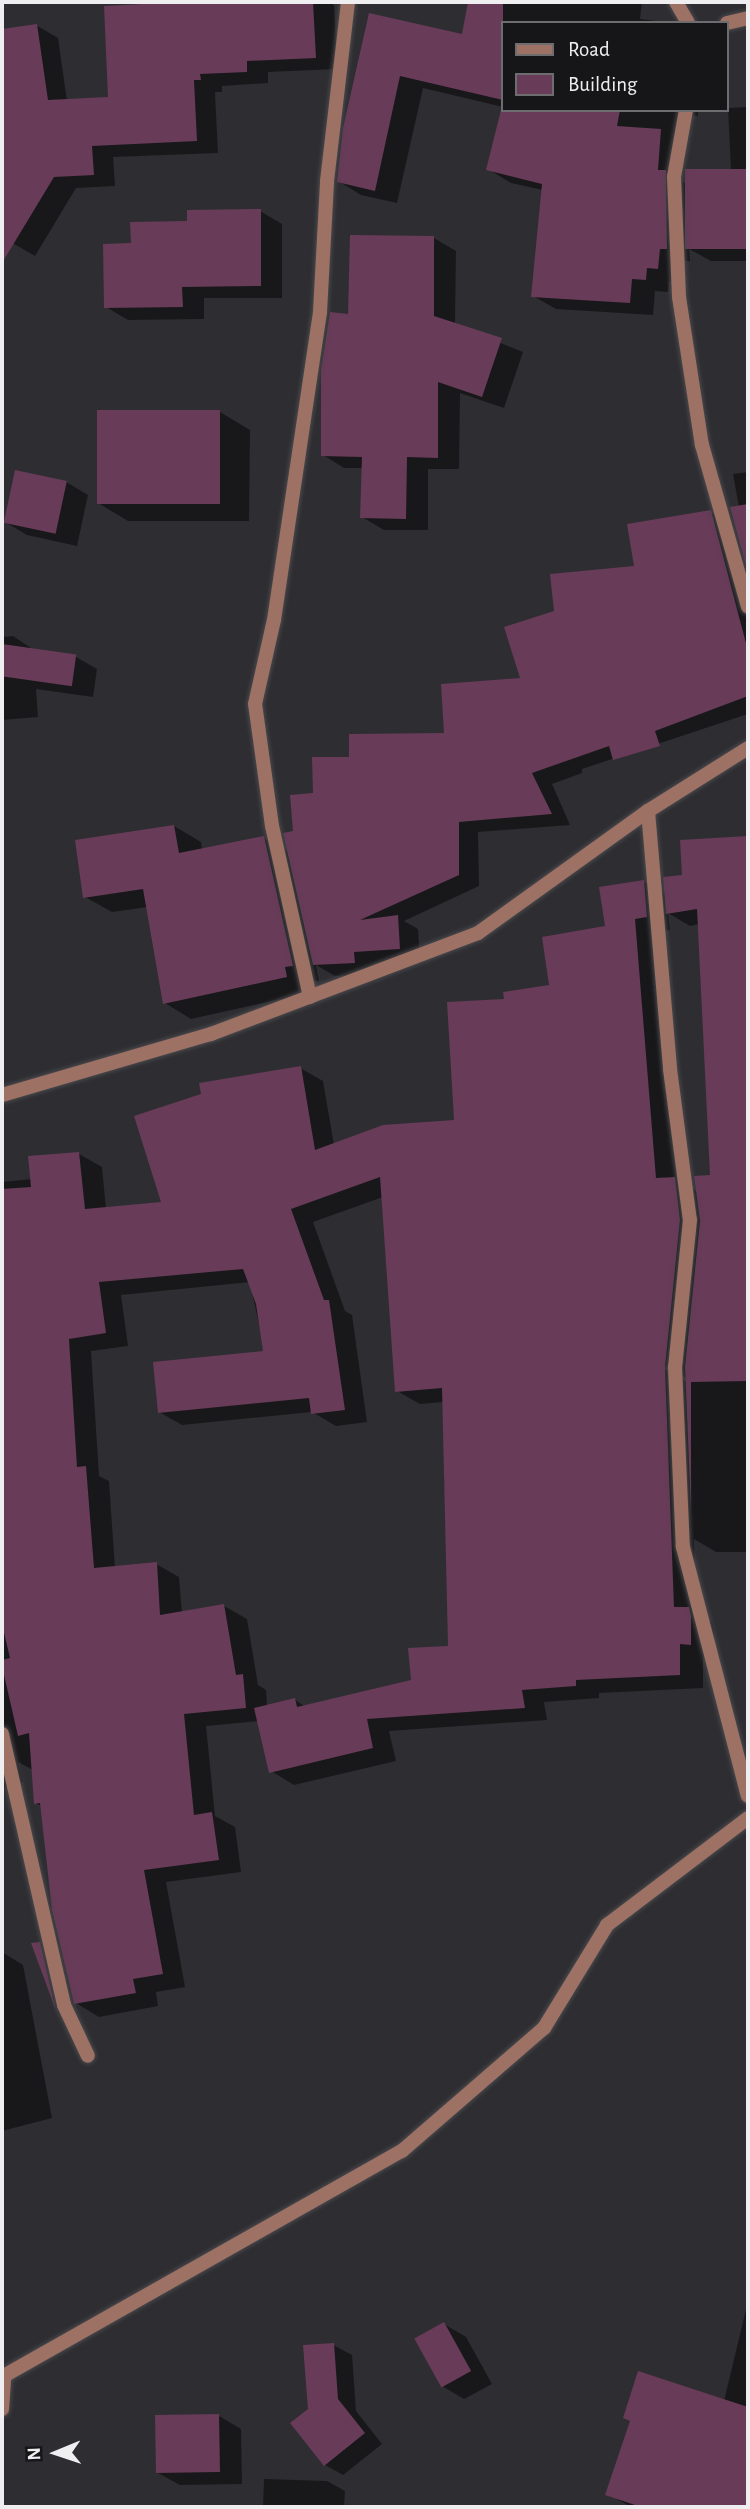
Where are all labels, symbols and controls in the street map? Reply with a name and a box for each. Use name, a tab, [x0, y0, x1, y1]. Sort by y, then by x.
legend	[502, 21, 729, 112]
text: Road	[568, 39, 610, 60]
text: Building	[568, 74, 637, 95]
north arrow	[21, 2418, 91, 2488]
text: N	[25, 2447, 44, 2461]

